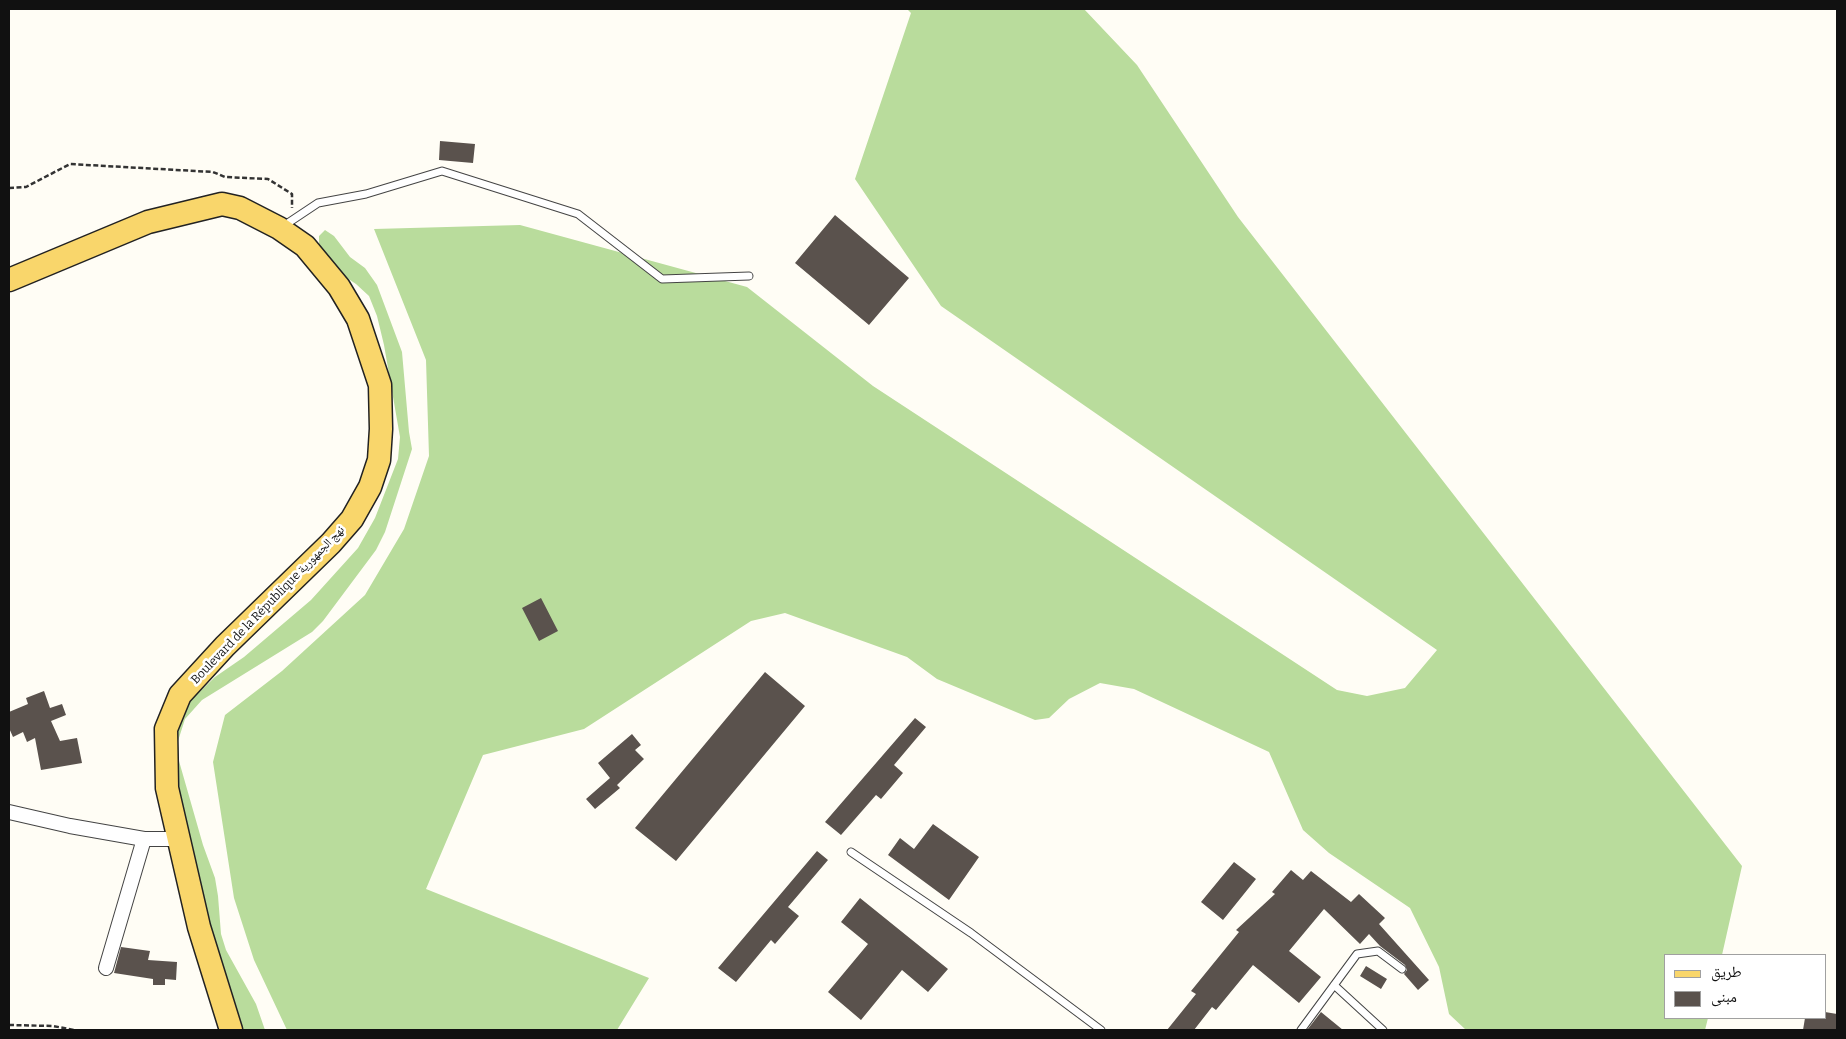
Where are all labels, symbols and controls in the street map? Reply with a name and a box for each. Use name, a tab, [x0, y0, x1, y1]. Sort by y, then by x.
street label: Boulevard de la République نهج الجمهورية	[188, 523, 348, 687]
legend	[1664, 954, 1826, 1019]
text: طريق	[1711, 963, 1742, 981]
text: مبنى	[1711, 988, 1737, 1006]

